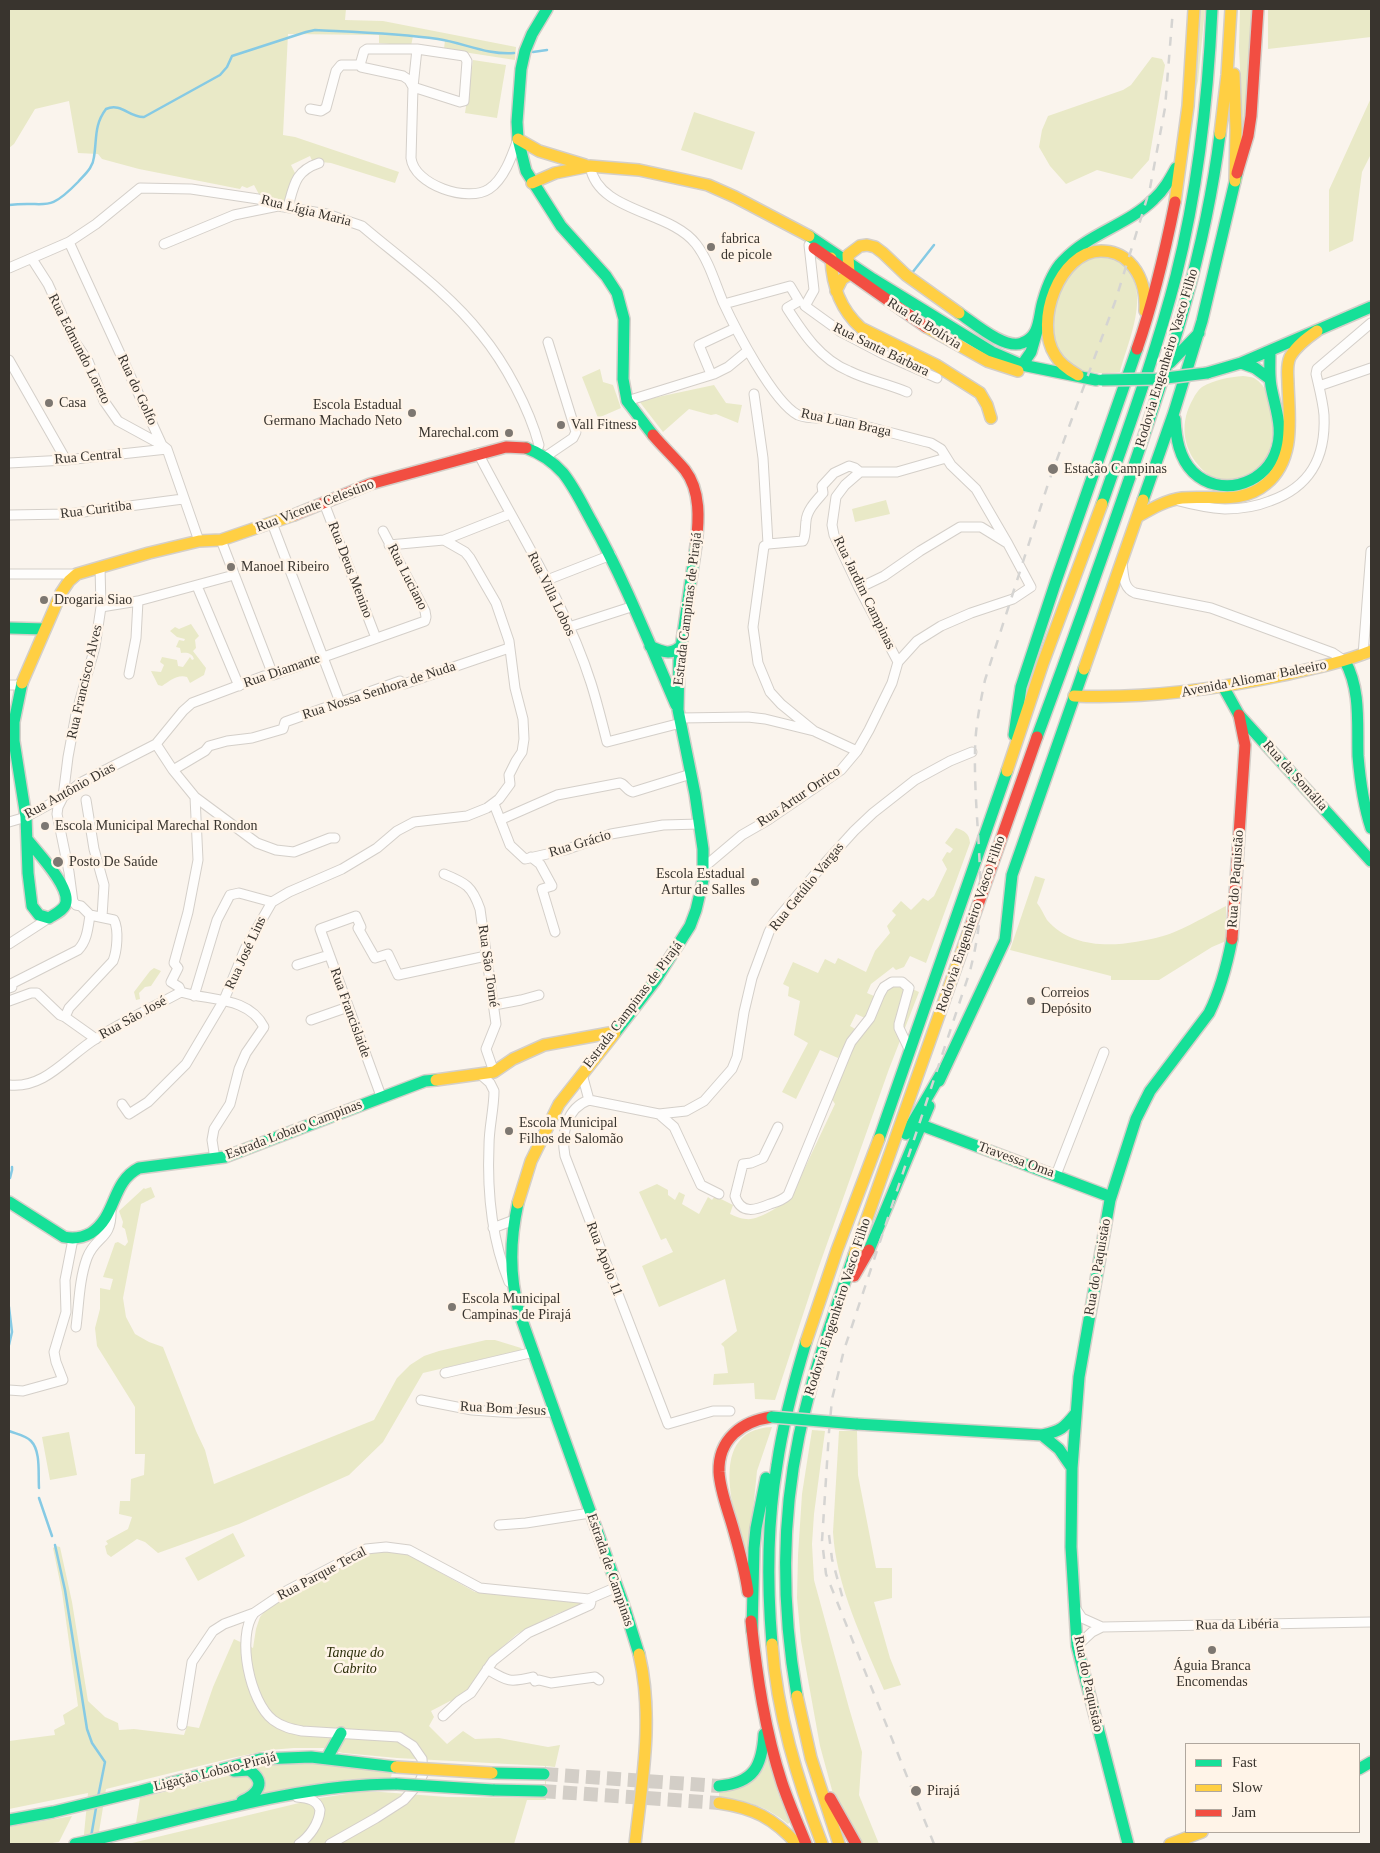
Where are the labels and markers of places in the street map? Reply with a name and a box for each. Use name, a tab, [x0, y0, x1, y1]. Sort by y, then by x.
place label: fabrica de picole	[721, 231, 772, 264]
marker: fabrica de picole	[705, 241, 717, 253]
place label: Casa	[59, 395, 86, 411]
marker: Casa	[43, 397, 55, 409]
place label: Escola Estadual Germano Machado Neto	[264, 397, 402, 430]
marker: Escola Estadual Germano Machado Neto	[406, 407, 418, 419]
place label: Vall Fitness	[571, 417, 637, 433]
marker: Vall Fitness	[555, 419, 567, 431]
place label: Marechal.com	[419, 425, 499, 441]
marker: Marechal.com	[503, 427, 515, 439]
place label: Estação Campinas	[1064, 461, 1167, 477]
marker: Estação Campinas	[1046, 462, 1060, 476]
place label: Manoel Ribeiro	[241, 559, 329, 575]
marker: Manoel Ribeiro	[225, 561, 237, 573]
place label: Drogaria Siao	[54, 592, 132, 608]
marker: Drogaria Siao	[38, 594, 50, 606]
place label: Escola Municipal Marechal Rondon	[55, 818, 258, 834]
marker: Escola Municipal Marechal Rondon	[39, 820, 51, 832]
place label: Posto De Saúde	[69, 854, 158, 870]
marker: Posto De Saúde	[51, 855, 65, 869]
place label: Escola Estadual Artur de Salles	[656, 866, 745, 899]
marker: Escola Estadual Artur de Salles	[749, 876, 761, 888]
place label: Correios Depósito	[1041, 985, 1092, 1018]
marker: Correios Depósito	[1025, 995, 1037, 1007]
place label: Escola Municipal Filhos de Salomão	[519, 1115, 623, 1148]
marker: Escola Municipal Filhos de Salomão	[503, 1125, 515, 1137]
place label: Escola Municipal Campinas de Pirajá	[462, 1291, 571, 1324]
marker: Escola Municipal Campinas de Pirajá	[446, 1301, 458, 1313]
marker: Águia Branca Encomendas	[1206, 1644, 1218, 1656]
place label: Águia Branca Encomendas	[1173, 1658, 1251, 1690]
place label: Pirajá	[927, 1783, 960, 1799]
marker: Pirajá	[909, 1784, 923, 1798]

